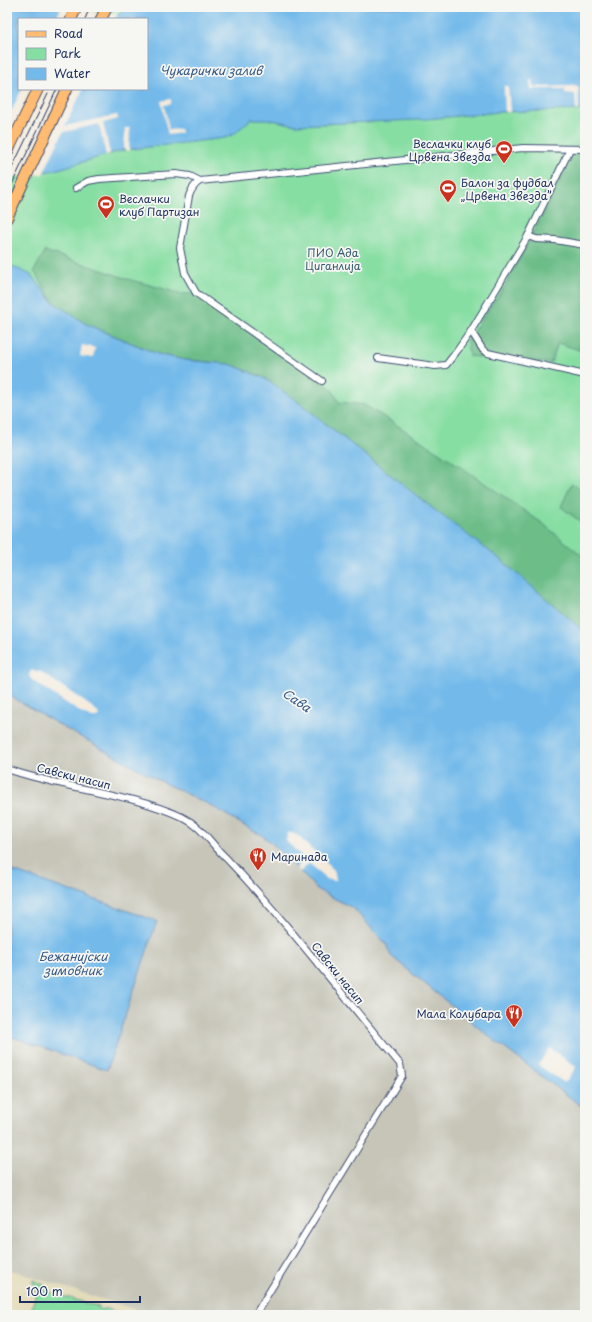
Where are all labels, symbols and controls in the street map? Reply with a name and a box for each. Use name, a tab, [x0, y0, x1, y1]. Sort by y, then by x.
legend	[18, 18, 148, 90]
text: Road	[54, 24, 83, 42]
text: Park	[54, 44, 81, 62]
water label: Чукарички залив	[160, 61, 264, 79]
text: Water	[54, 64, 91, 82]
place label: Веслачки клуб Црвена Звезда	[409, 135, 492, 165]
sports icon: Веслачки клуб Црвена Звезда	[494, 139, 514, 164]
place label: Балон за фудбал „Црвена Звезда”	[461, 174, 554, 204]
sports icon: Балон за фудбал „Црвена Звезда”	[438, 178, 458, 203]
place label: Веслачки клуб Партизан	[119, 190, 200, 220]
sports icon: Веслачки клуб Партизан	[96, 194, 116, 219]
park label: ПИО Ада Циганлија	[305, 244, 361, 274]
water label: Сава	[279, 684, 315, 716]
street label: Савски насип	[35, 759, 113, 793]
restaurant icon: Маринада	[248, 846, 268, 871]
place label: Маринада	[271, 848, 328, 865]
street label: Савски насип	[308, 938, 369, 1008]
water label: Бежанијски зимовник	[39, 947, 108, 979]
restaurant icon: Мала Колубара	[504, 1003, 524, 1028]
place label: Мала Колубара	[416, 1005, 501, 1022]
scale bar	[20, 1278, 140, 1304]
text: 100 m	[26, 1282, 63, 1300]

